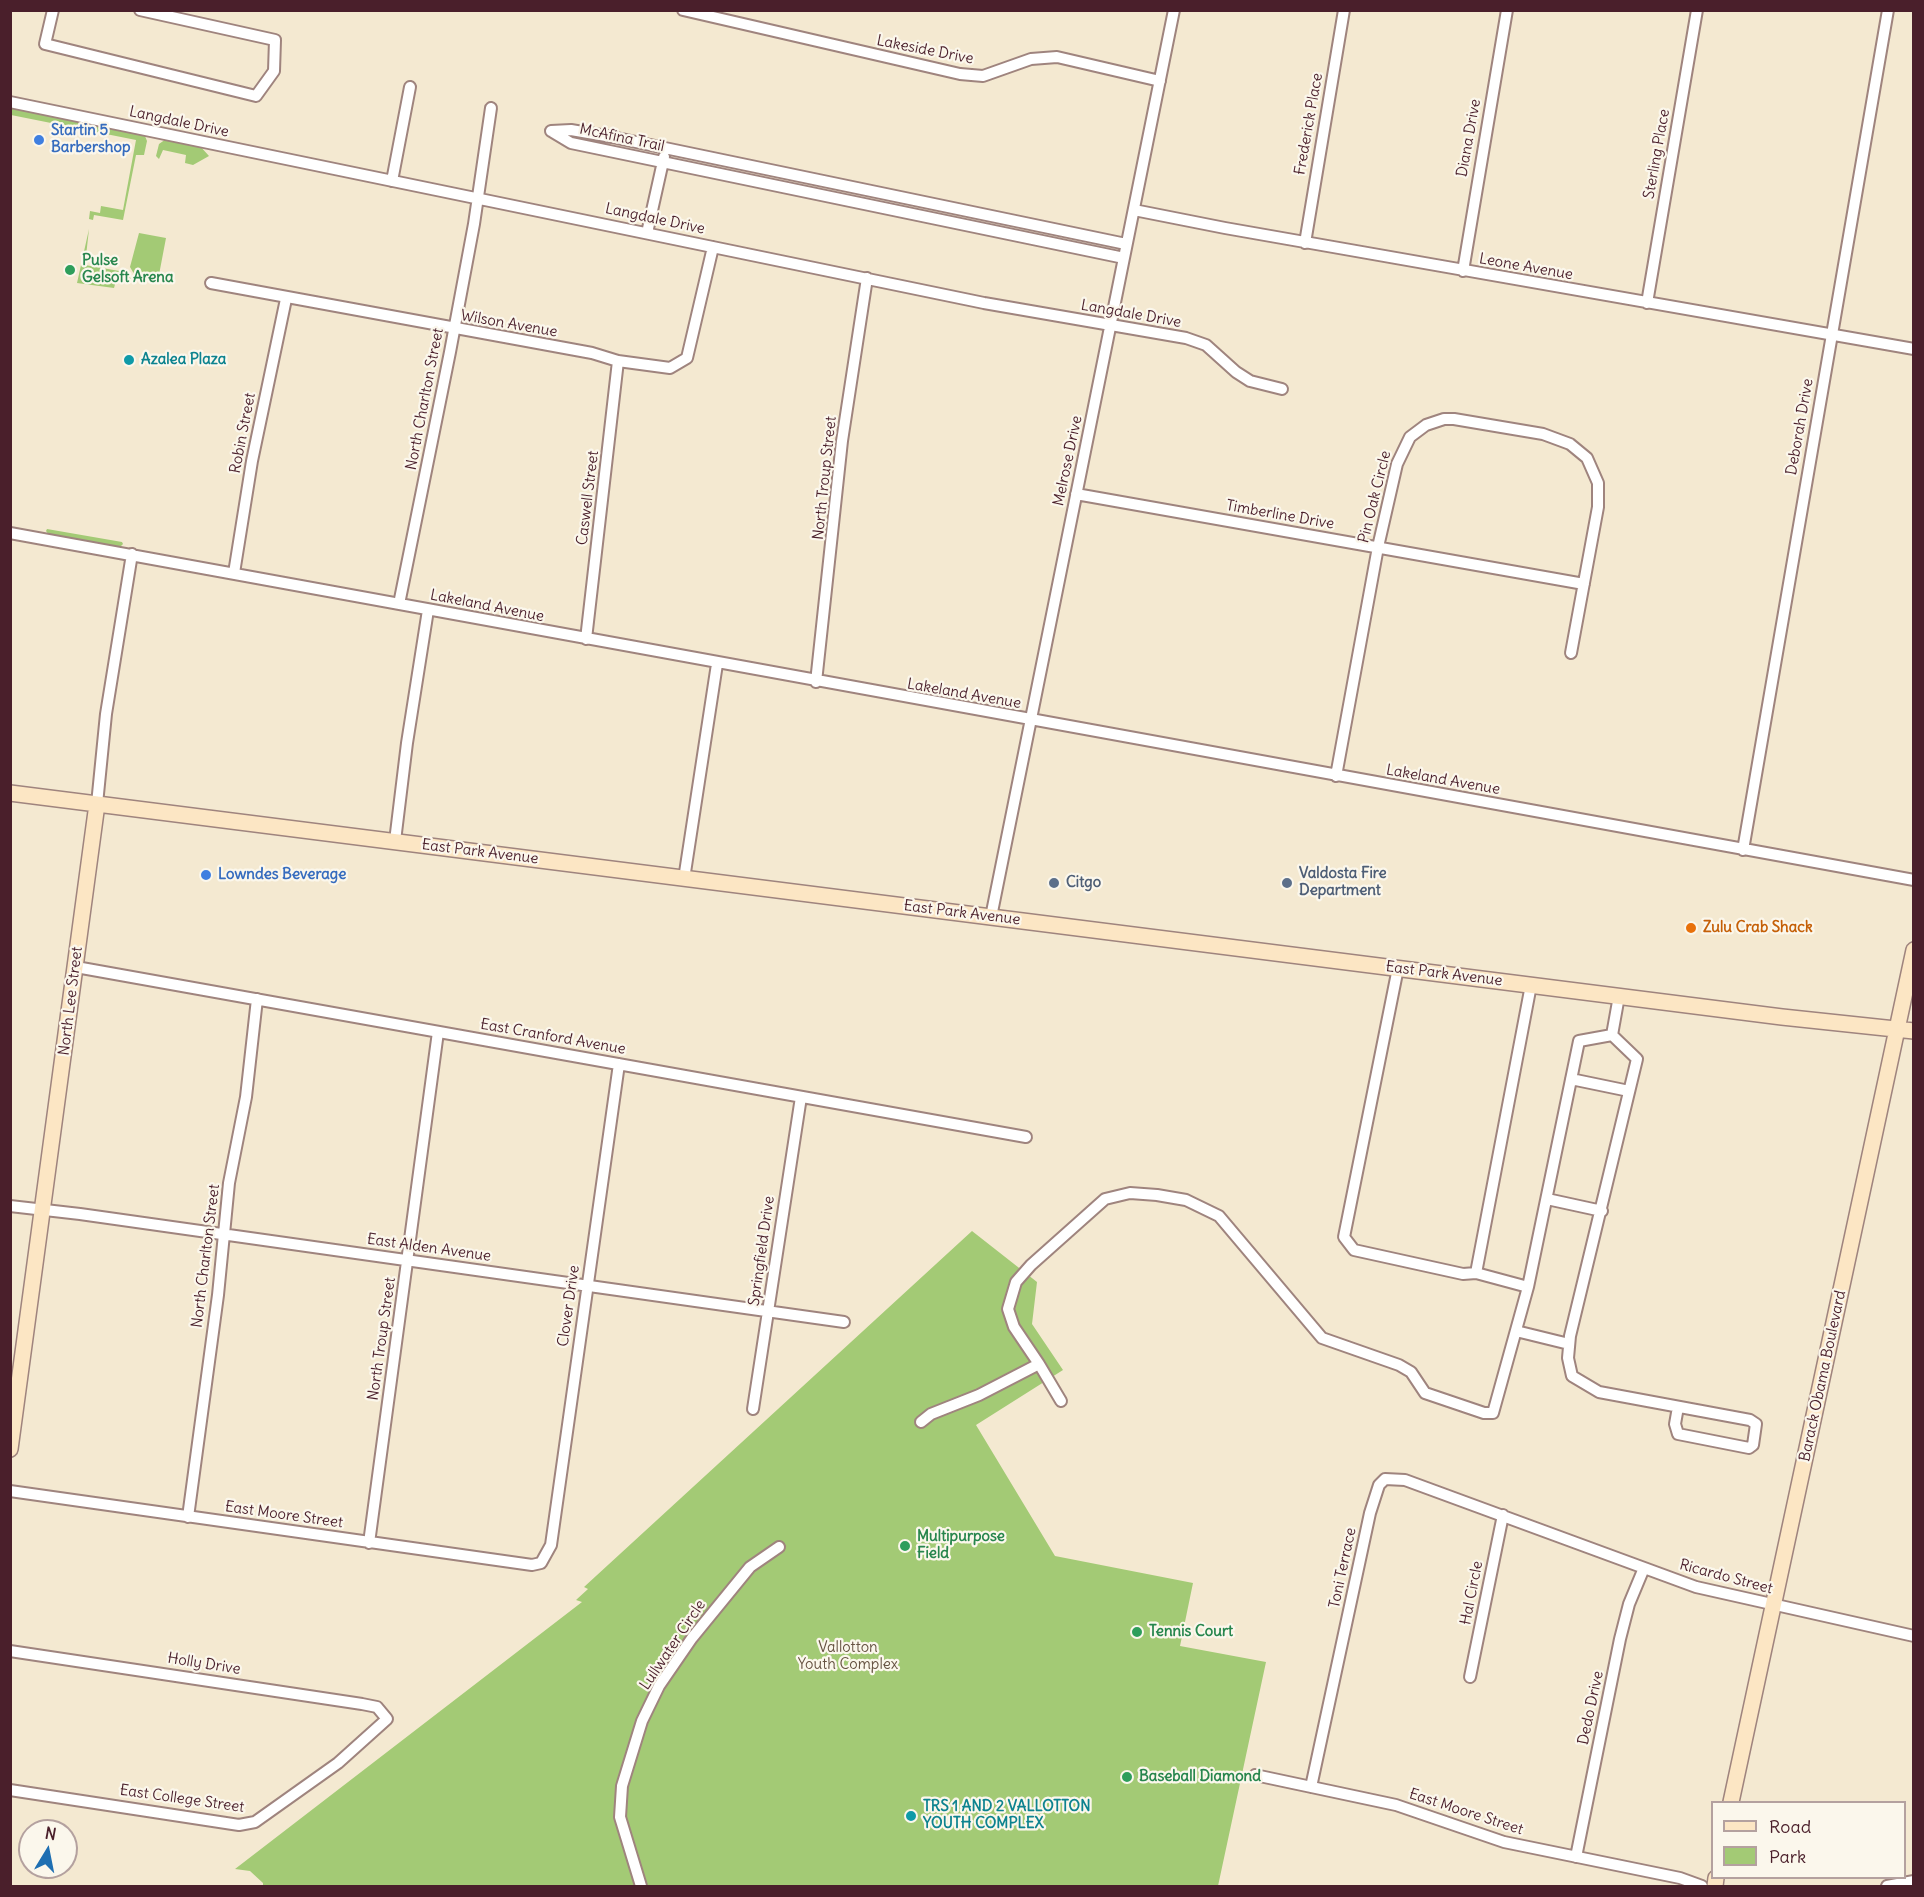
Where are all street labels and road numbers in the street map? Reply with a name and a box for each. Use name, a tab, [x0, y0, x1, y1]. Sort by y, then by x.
street label: Lakeside Drive	[875, 32, 975, 68]
street label: Frederick Place	[1291, 72, 1327, 176]
street label: Diana Drive	[1453, 98, 1485, 178]
street label: Langdale Drive	[127, 103, 231, 141]
street label: Sterling Place	[1640, 108, 1674, 200]
street label: McAfina Trail	[578, 120, 666, 156]
street label: Langdale Drive	[603, 200, 707, 238]
street label: Leone Avenue	[1478, 250, 1574, 284]
street label: Langdale Drive	[1079, 296, 1183, 332]
street label: Wilson Avenue	[459, 307, 559, 341]
street label: North Charlton Street	[402, 326, 448, 472]
street label: Deborah Drive	[1783, 377, 1817, 477]
street label: Robin Street	[226, 391, 260, 475]
street label: Melrose Drive	[1050, 414, 1086, 508]
street label: North Troup Street	[810, 415, 840, 541]
street label: Pin Oak Circle	[1355, 449, 1395, 545]
street label: Caswell Street	[573, 450, 603, 546]
street label: Timberline Drive	[1225, 497, 1335, 533]
street label: Lakeland Avenue	[429, 586, 545, 626]
street label: Lakeland Avenue	[906, 675, 1022, 713]
street label: Lakeland Avenue	[1385, 761, 1501, 799]
street label: East Park Avenue	[421, 836, 539, 868]
street label: East Park Avenue	[903, 897, 1021, 929]
street label: North Lee Street	[55, 946, 87, 1056]
street label: East Park Avenue	[1385, 958, 1503, 990]
street label: East Cranford Avenue	[479, 1015, 627, 1059]
street label: North Charlton Street	[188, 1183, 224, 1329]
street label: Springfield Drive	[745, 1195, 779, 1307]
street label: East Alden Avenue	[366, 1230, 492, 1266]
street label: Clover Drive	[554, 1264, 584, 1348]
street label: North Troup Street	[364, 1276, 400, 1402]
street label: Barack Obama Boulevard	[1796, 1289, 1850, 1463]
street label: East Moore Street	[224, 1498, 344, 1532]
street label: Toni Terrace	[1326, 1526, 1360, 1610]
street label: Ricardo Street	[1677, 1556, 1775, 1598]
street label: Hal Circle	[1457, 1560, 1487, 1626]
street label: Lullwater Circle	[636, 1597, 710, 1693]
street label: Holly Drive	[166, 1649, 242, 1679]
street label: Dedo Drive	[1574, 1669, 1608, 1747]
street label: East College Street	[119, 1781, 245, 1817]
street label: East Moore Street	[1407, 1785, 1525, 1839]

